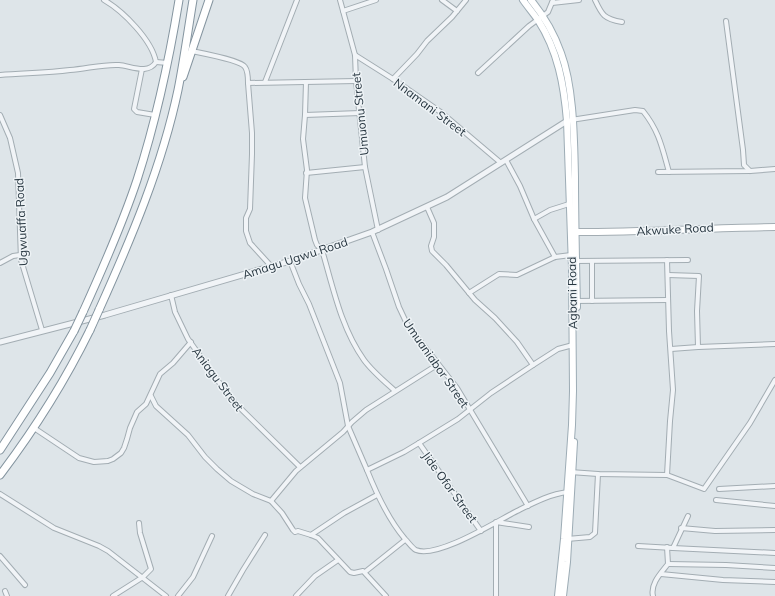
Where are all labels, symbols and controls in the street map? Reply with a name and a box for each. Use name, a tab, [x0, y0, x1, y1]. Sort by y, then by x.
street label: Umuonu Street	[348, 72, 372, 156]
street label: Nnamani Street	[391, 75, 469, 139]
street label: Ugwuaffa Road	[11, 178, 31, 266]
street label: Akwuke Road	[636, 219, 714, 239]
street label: Amagu Ugwu Road	[240, 234, 350, 282]
street label: Agbani Road	[564, 256, 580, 330]
street label: Umuaniabor Street	[400, 316, 472, 410]
street label: Aniagu Street	[189, 344, 247, 414]
street label: Jide Ofor Street	[419, 448, 481, 526]

